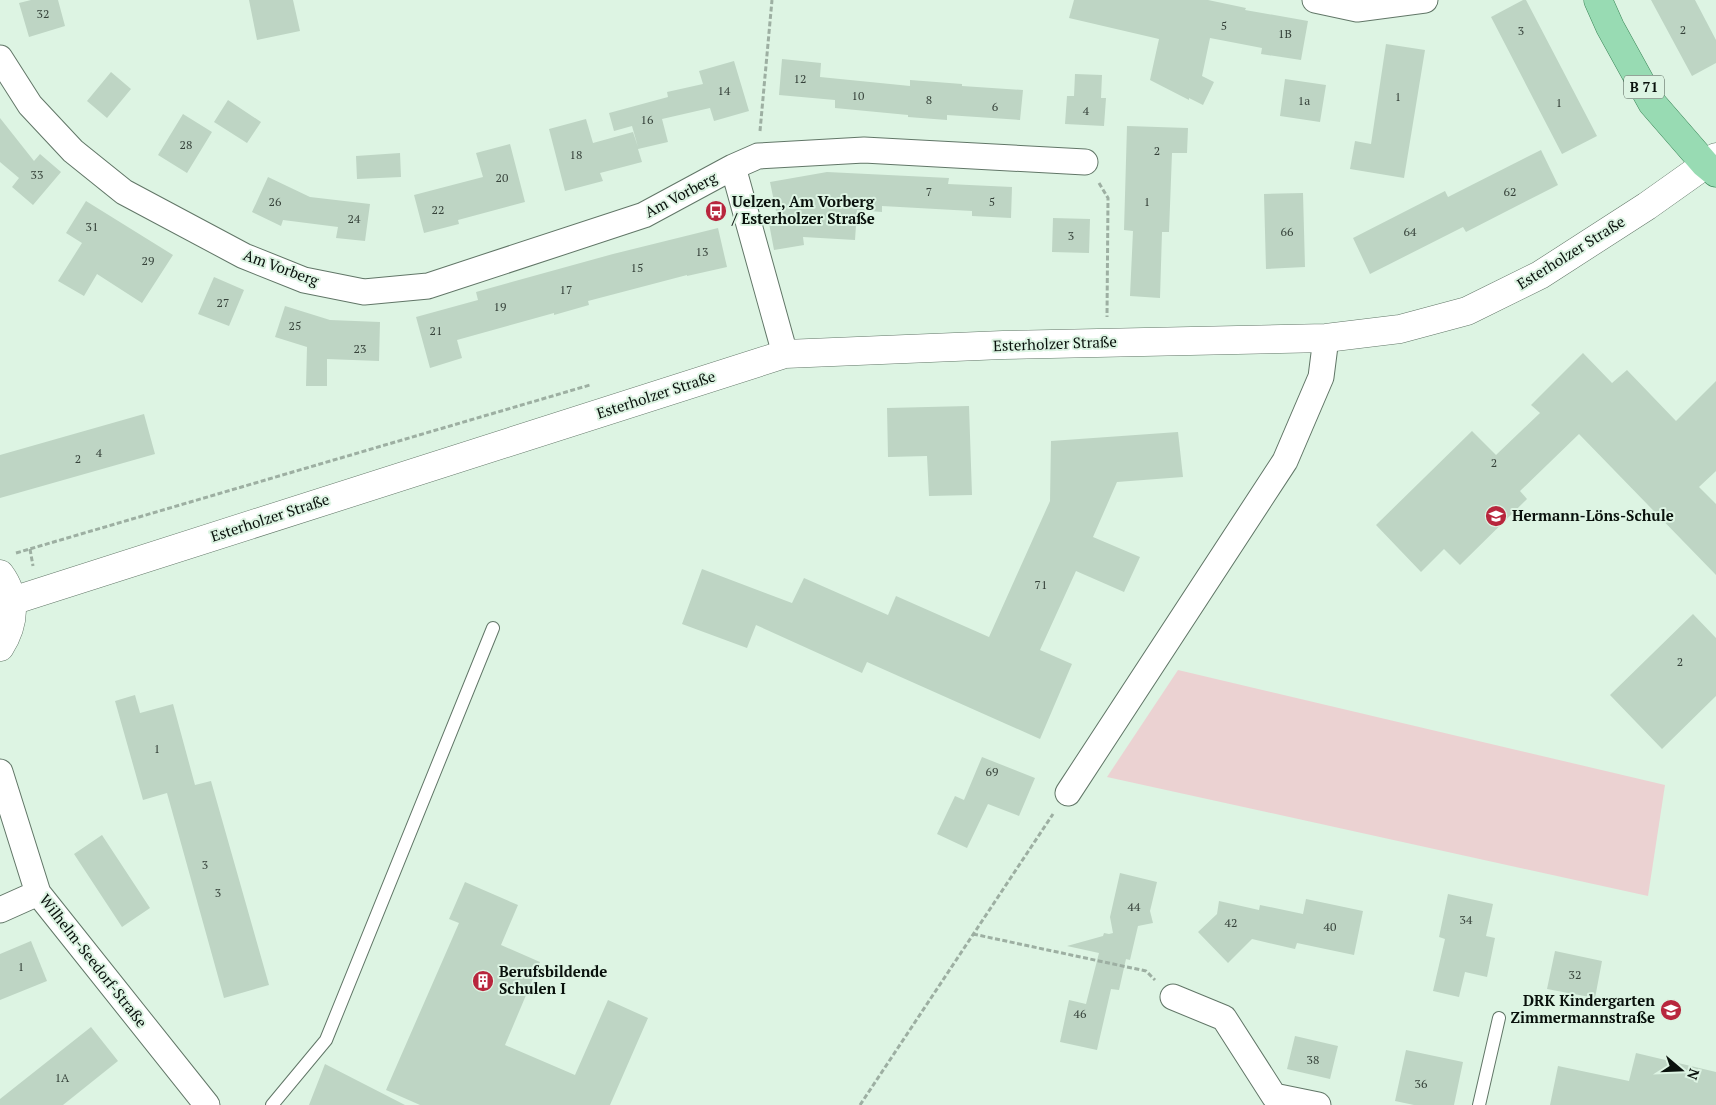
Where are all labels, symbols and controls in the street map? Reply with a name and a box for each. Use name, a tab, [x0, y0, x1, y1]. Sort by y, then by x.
house number: 32	[37, 6, 49, 21]
house number: 5	[1221, 18, 1227, 33]
house number: 2	[1680, 22, 1686, 37]
house number: 3	[1518, 23, 1524, 38]
house number: 1B	[1278, 26, 1292, 41]
house number: 12	[794, 71, 806, 86]
road number: B 71	[1624, 75, 1664, 98]
house number: 14	[718, 83, 731, 98]
house number: 10	[852, 88, 864, 103]
house number: 1	[1395, 89, 1401, 104]
house number: 8	[926, 92, 932, 107]
house number: 1a	[1298, 93, 1310, 108]
house number: 1	[1556, 95, 1562, 110]
house number: 6	[992, 99, 999, 114]
house number: 4	[1083, 103, 1090, 118]
house number: 16	[641, 112, 654, 127]
house number: 28	[180, 137, 192, 152]
house number: 2	[1154, 143, 1160, 158]
house number: 18	[570, 147, 582, 162]
street label: Am Vorberg	[641, 166, 721, 221]
house number: 33	[31, 167, 43, 182]
house number: 20	[496, 170, 508, 185]
house number: 7	[926, 184, 932, 199]
house number: 62	[1504, 184, 1516, 199]
place label: Uelzen, Am Vorberg / Esterholzer Straße	[731, 191, 875, 228]
house number: 26	[269, 194, 282, 209]
house number: 5	[989, 194, 995, 209]
house number: 1	[1144, 194, 1150, 209]
bus stop icon: Uelzen, Am Vorberg / Esterholzer Straße	[704, 199, 728, 223]
house number: 22	[432, 202, 444, 217]
house number: 24	[348, 211, 361, 226]
street label: Esterholzer Straße	[1513, 211, 1628, 293]
house number: 31	[86, 219, 98, 234]
house number: 66	[1281, 224, 1294, 239]
house number: 64	[1404, 224, 1417, 239]
house number: 3	[1068, 228, 1074, 243]
street label: Am Vorberg	[241, 244, 323, 290]
house number: 13	[696, 244, 708, 259]
house number: 29	[142, 253, 154, 268]
house number: 15	[631, 260, 643, 275]
house number: 17	[560, 282, 572, 297]
house number: 27	[217, 295, 229, 310]
house number: 19	[494, 299, 506, 314]
house number: 25	[289, 318, 301, 333]
house number: 21	[430, 323, 442, 338]
street label: Esterholzer Straße	[993, 331, 1117, 355]
house number: 23	[354, 341, 366, 356]
street label: Esterholzer Straße	[594, 365, 718, 423]
house number: 4	[96, 445, 103, 460]
house number: 2	[75, 451, 81, 466]
house number: 2	[1491, 455, 1497, 470]
street label: Esterholzer Straße	[208, 488, 332, 546]
school or university icon: Hermann-Löns-Schule	[1484, 504, 1508, 528]
place label: Hermann-Löns-Schule	[1512, 505, 1674, 525]
house number: 71	[1035, 577, 1047, 592]
house number: 2	[1677, 654, 1683, 669]
house number: 1	[154, 741, 160, 756]
house number: 69	[986, 764, 998, 779]
house number: 3	[202, 857, 208, 872]
house number: 3	[215, 885, 221, 900]
street label: Wilhelm-Seedorf-Straße	[36, 890, 152, 1031]
house number: 44	[1128, 899, 1141, 914]
house number: 34	[1460, 912, 1473, 927]
house number: 42	[1225, 915, 1237, 930]
house number: 40	[1324, 919, 1336, 934]
house number: 1	[18, 959, 24, 974]
place label: Berufsbildende Schulen I	[499, 961, 607, 998]
house number: 32	[1569, 967, 1581, 982]
building icon: Berufsbildende Schulen I	[471, 969, 495, 993]
place label: DRK Kindergarten Zimmermannstraße	[1511, 990, 1655, 1027]
school or university icon: DRK Kindergarten Zimmermannstraße	[1659, 998, 1683, 1022]
house number: 46	[1074, 1006, 1087, 1021]
north arrow	[1656, 1045, 1706, 1095]
house number: 38	[1307, 1052, 1319, 1067]
text: N	[1683, 1066, 1704, 1083]
house number: 1A	[55, 1070, 70, 1085]
house number: 36	[1415, 1076, 1428, 1091]

